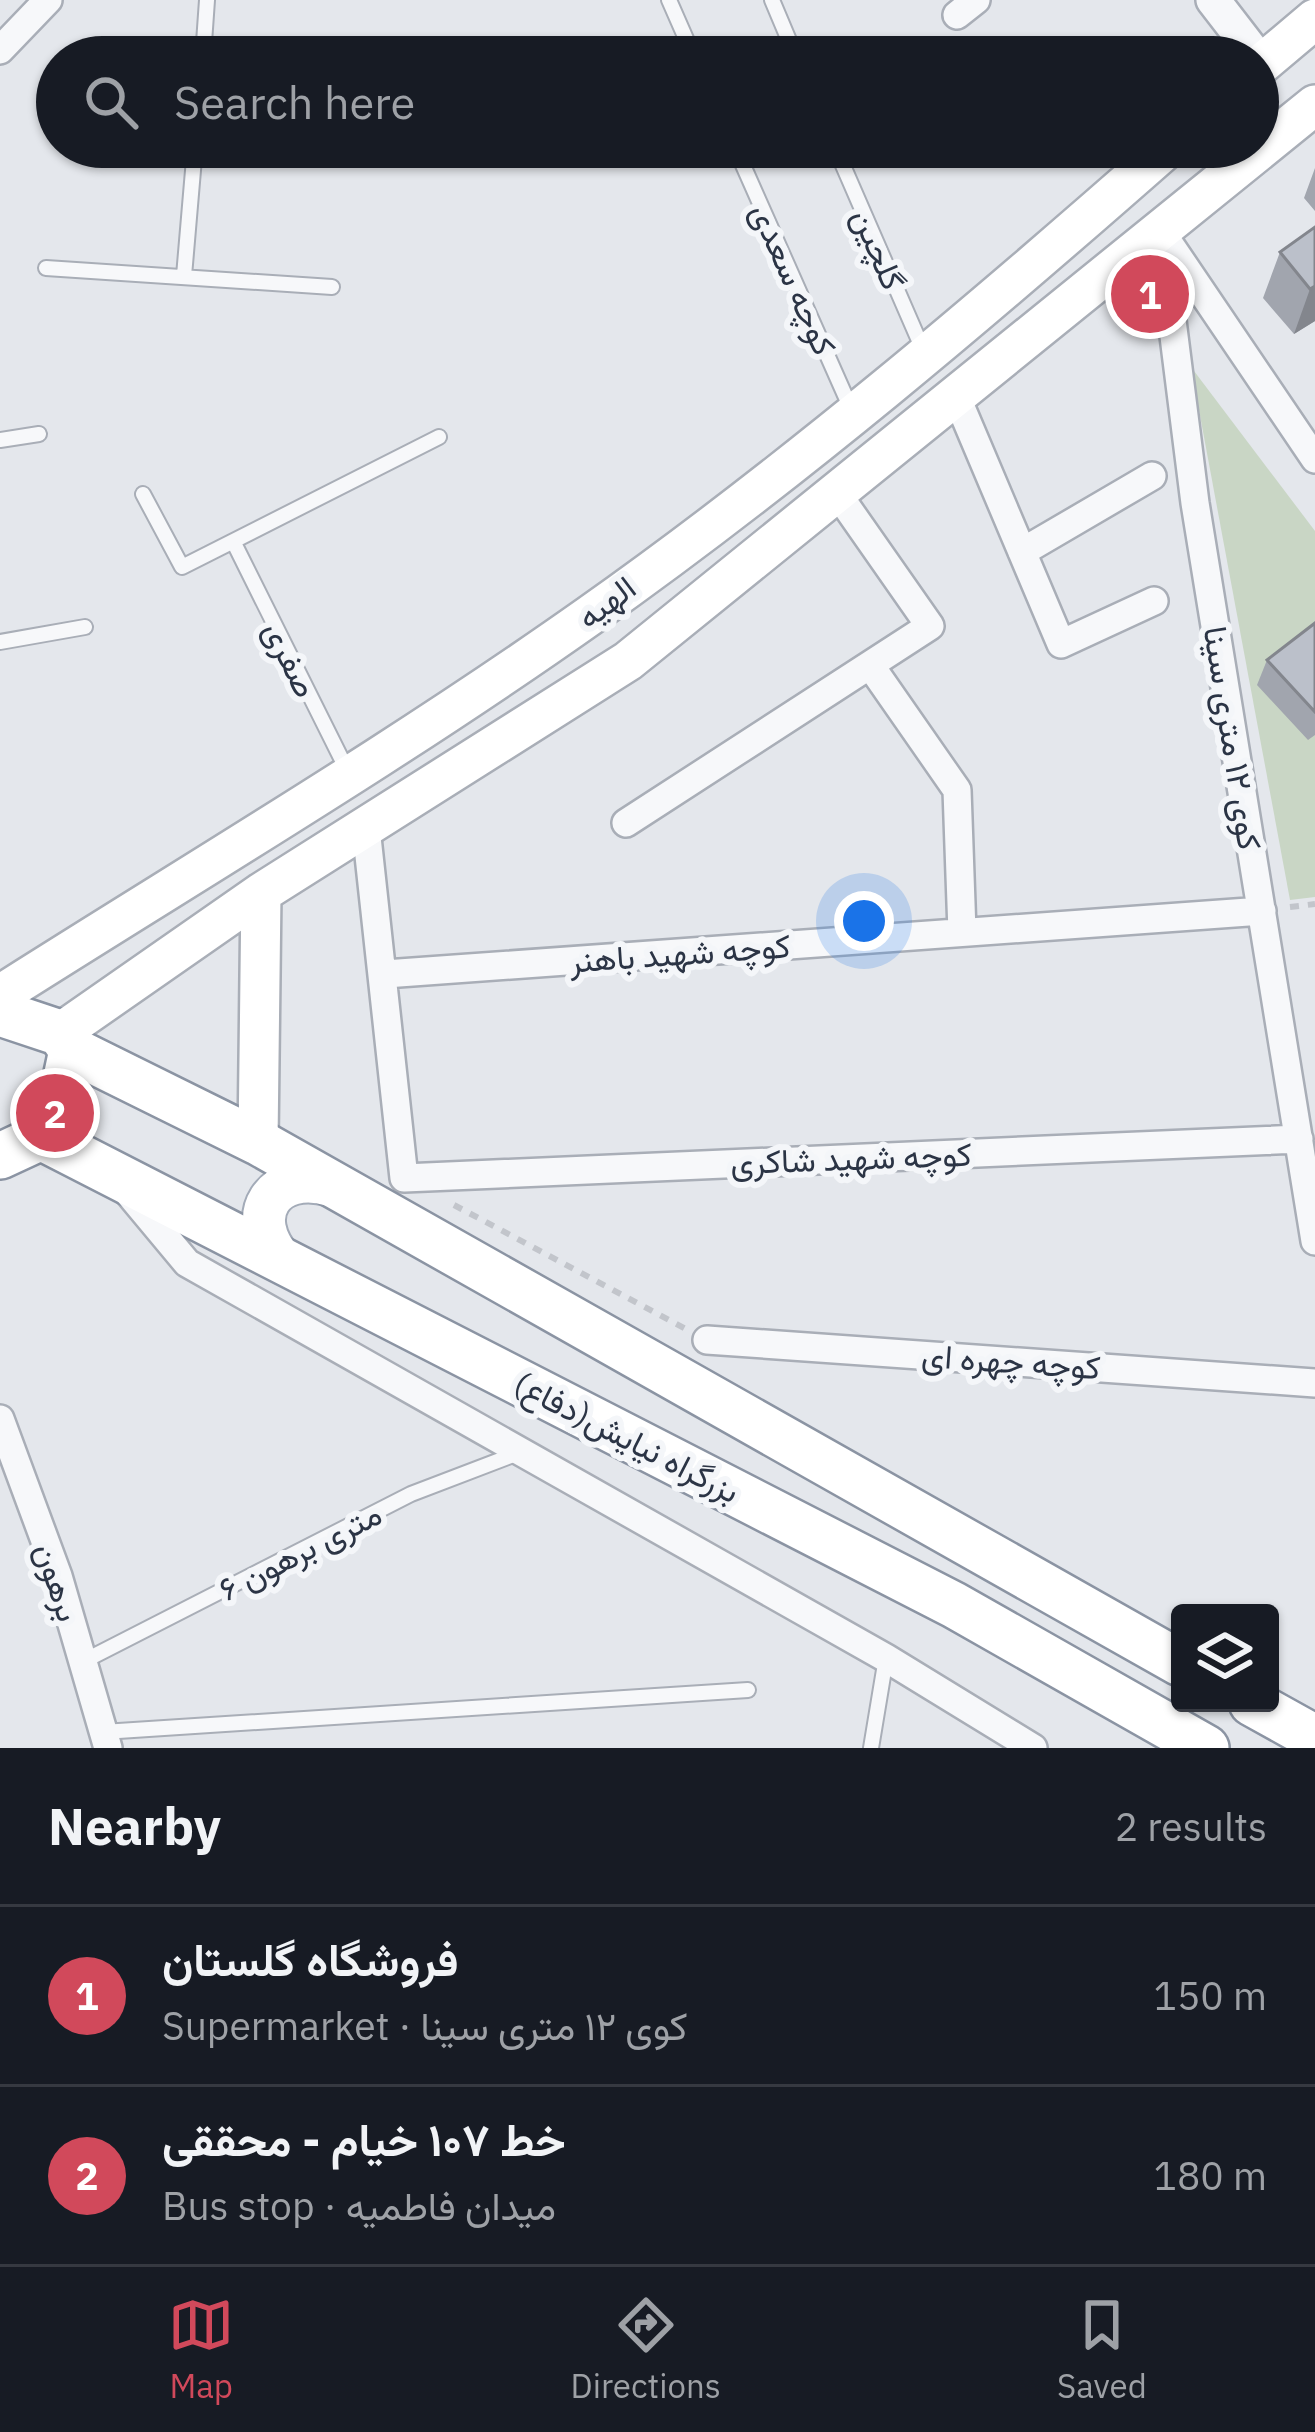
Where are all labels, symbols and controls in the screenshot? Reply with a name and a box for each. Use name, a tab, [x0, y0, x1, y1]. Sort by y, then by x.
search box	[36, 36, 1279, 168]
icon: search	[78, 69, 144, 135]
text: Search here	[174, 73, 415, 131]
street label: کوچه سعدی	[740, 196, 847, 362]
street label: گلچین	[841, 201, 916, 297]
pin: 1	[1111, 249, 1189, 339]
street label: الهیه	[568, 566, 644, 638]
street label: صفری	[255, 613, 328, 704]
street label: کوی ۱۲ متری سینا	[1195, 623, 1272, 853]
your location	[834, 891, 894, 951]
street label: کوچه شهید باهنر	[567, 923, 792, 984]
pin: 2	[16, 1068, 94, 1158]
street label: کوچه شهید شاکری	[730, 1132, 972, 1185]
street label: کوچه چهره ای	[920, 1333, 1102, 1390]
street label: بزرگراه نیایش(دفاع)	[506, 1361, 747, 1514]
street label: ۶ متری برهون	[211, 1491, 388, 1610]
street label: برهون	[26, 1537, 91, 1626]
map controls	[1171, 1604, 1279, 1712]
button: layers	[1171, 1604, 1279, 1712]
text: Nearby	[48, 1793, 221, 1859]
text: 2 results	[1115, 1801, 1267, 1852]
text: فروشگاه گلستان	[162, 1930, 458, 1988]
text: 1	[75, 1970, 99, 2021]
text: 150 m	[1154, 1970, 1267, 2021]
text: Supermarket · کوی ۱۲ متری سینا	[162, 2000, 688, 2051]
text: خط ۱۰۷ خیام - محققی	[162, 2110, 566, 2168]
text: 2	[75, 2150, 99, 2201]
text: 180 m	[1154, 2150, 1267, 2201]
text: Bus stop · میدان فاطمیه	[162, 2180, 556, 2231]
tab: Map	[168, 2292, 234, 2407]
tab: Directions	[571, 2292, 721, 2407]
tab: Saved	[1057, 2292, 1147, 2407]

